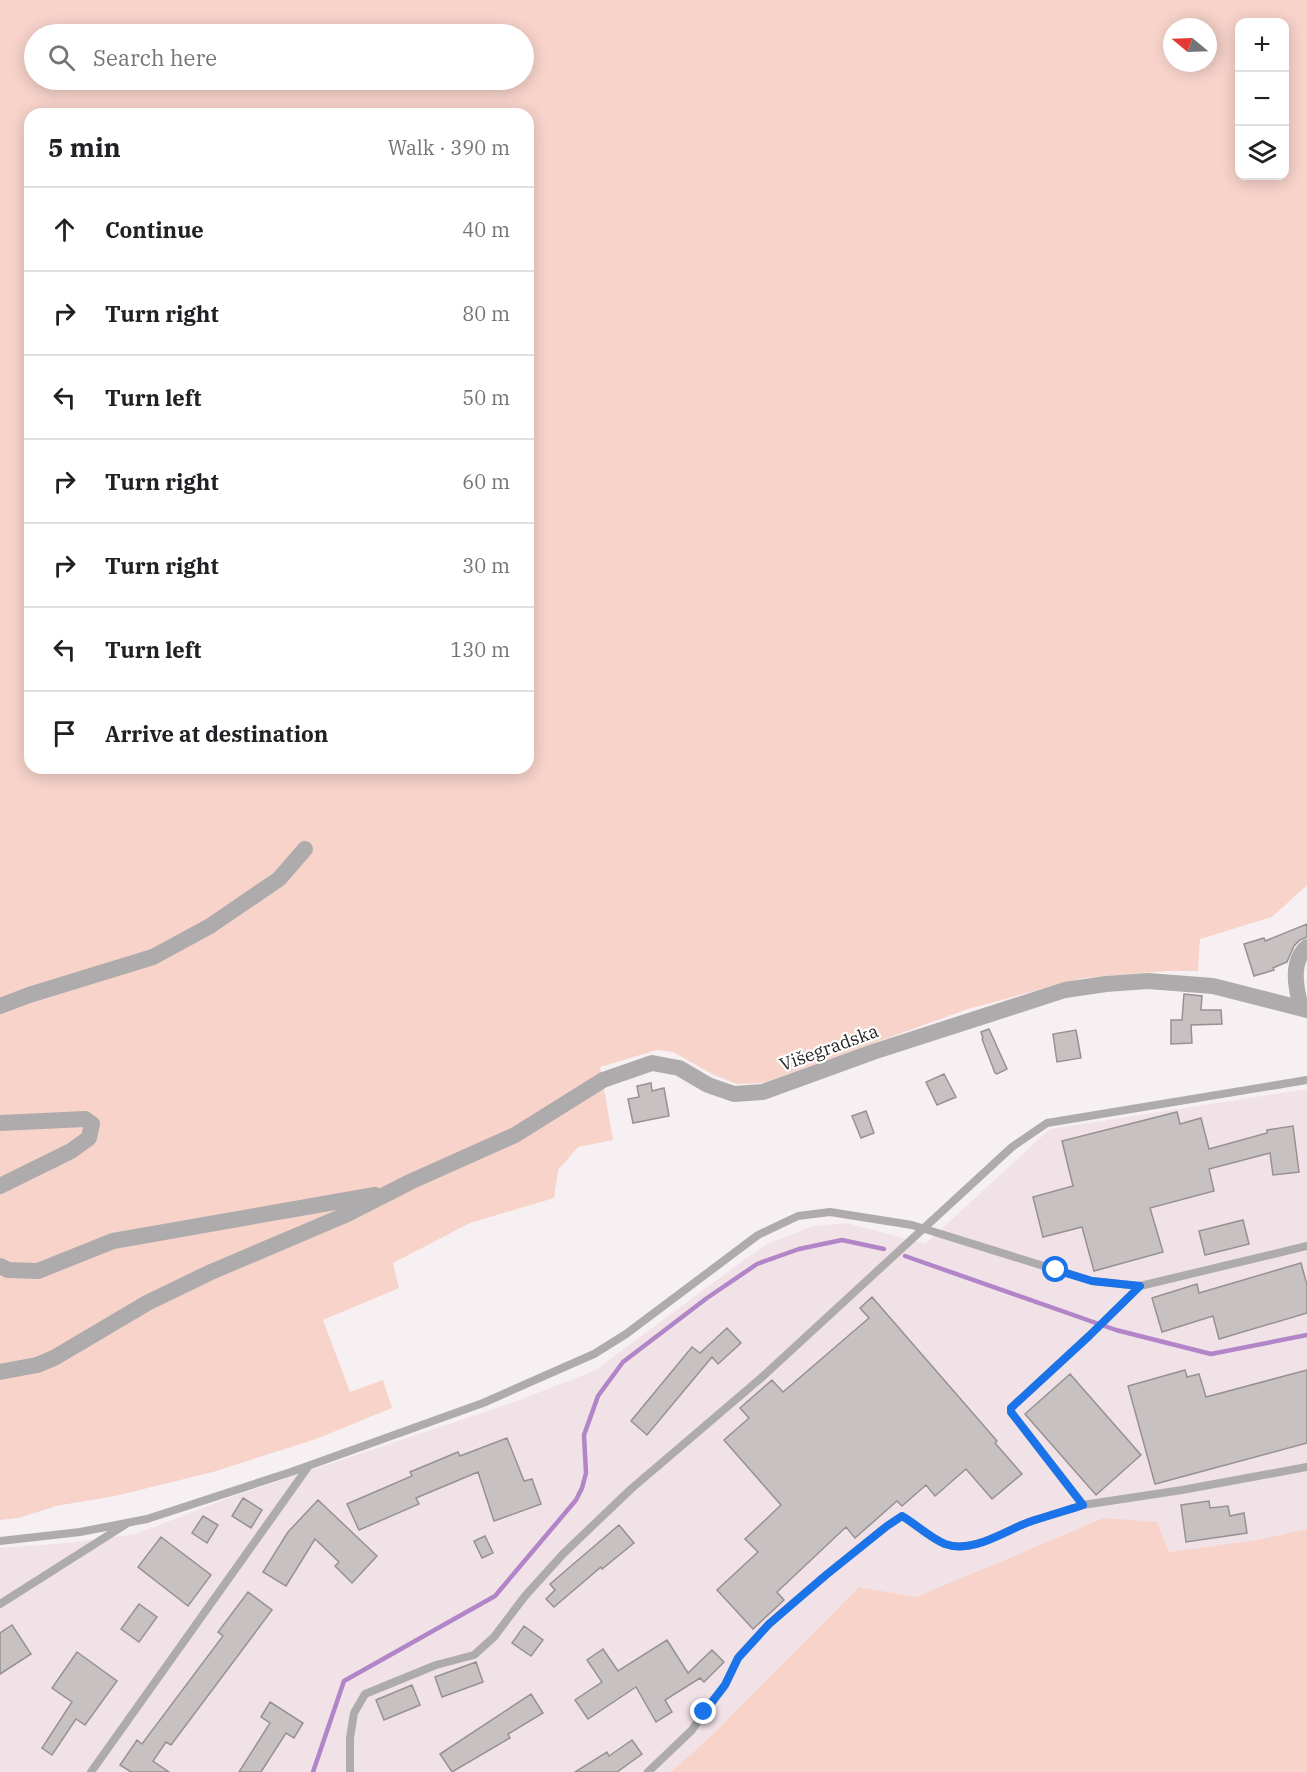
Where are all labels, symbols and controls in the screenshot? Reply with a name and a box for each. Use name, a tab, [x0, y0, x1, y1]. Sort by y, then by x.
north arrow	[1163, 18, 1217, 72]
map controls	[1235, 18, 1289, 180]
button: +	[1235, 18, 1289, 72]
search box	[24, 24, 534, 90]
icon: search	[45, 41, 78, 74]
text: Search here	[93, 43, 217, 72]
button: −	[1235, 72, 1289, 126]
button: layers	[1235, 126, 1289, 180]
text: 5 min	[48, 130, 121, 164]
text: Walk · 390 m	[388, 134, 510, 161]
icon: ahead	[48, 213, 81, 246]
text: Continue	[105, 215, 204, 244]
text: 40 m	[462, 216, 510, 243]
icon: right	[48, 297, 81, 330]
text: Turn right	[105, 299, 219, 328]
text: 80 m	[462, 300, 510, 327]
icon: left	[48, 381, 81, 414]
text: Turn left	[105, 383, 201, 412]
text: 50 m	[462, 384, 510, 411]
icon: right	[48, 465, 81, 498]
text: Turn right	[105, 467, 219, 496]
text: 60 m	[462, 468, 510, 495]
icon: right	[48, 549, 81, 582]
text: Turn right	[105, 551, 219, 580]
text: 30 m	[462, 552, 510, 579]
icon: left	[48, 633, 81, 666]
text: Turn left	[105, 635, 201, 664]
text: 130 m	[450, 636, 510, 663]
icon: arrive	[48, 717, 81, 750]
text: Arrive at destination	[105, 719, 328, 748]
street label: Višegradska	[776, 1019, 881, 1076]
route start	[1042, 1256, 1068, 1282]
route end	[690, 1698, 716, 1724]

